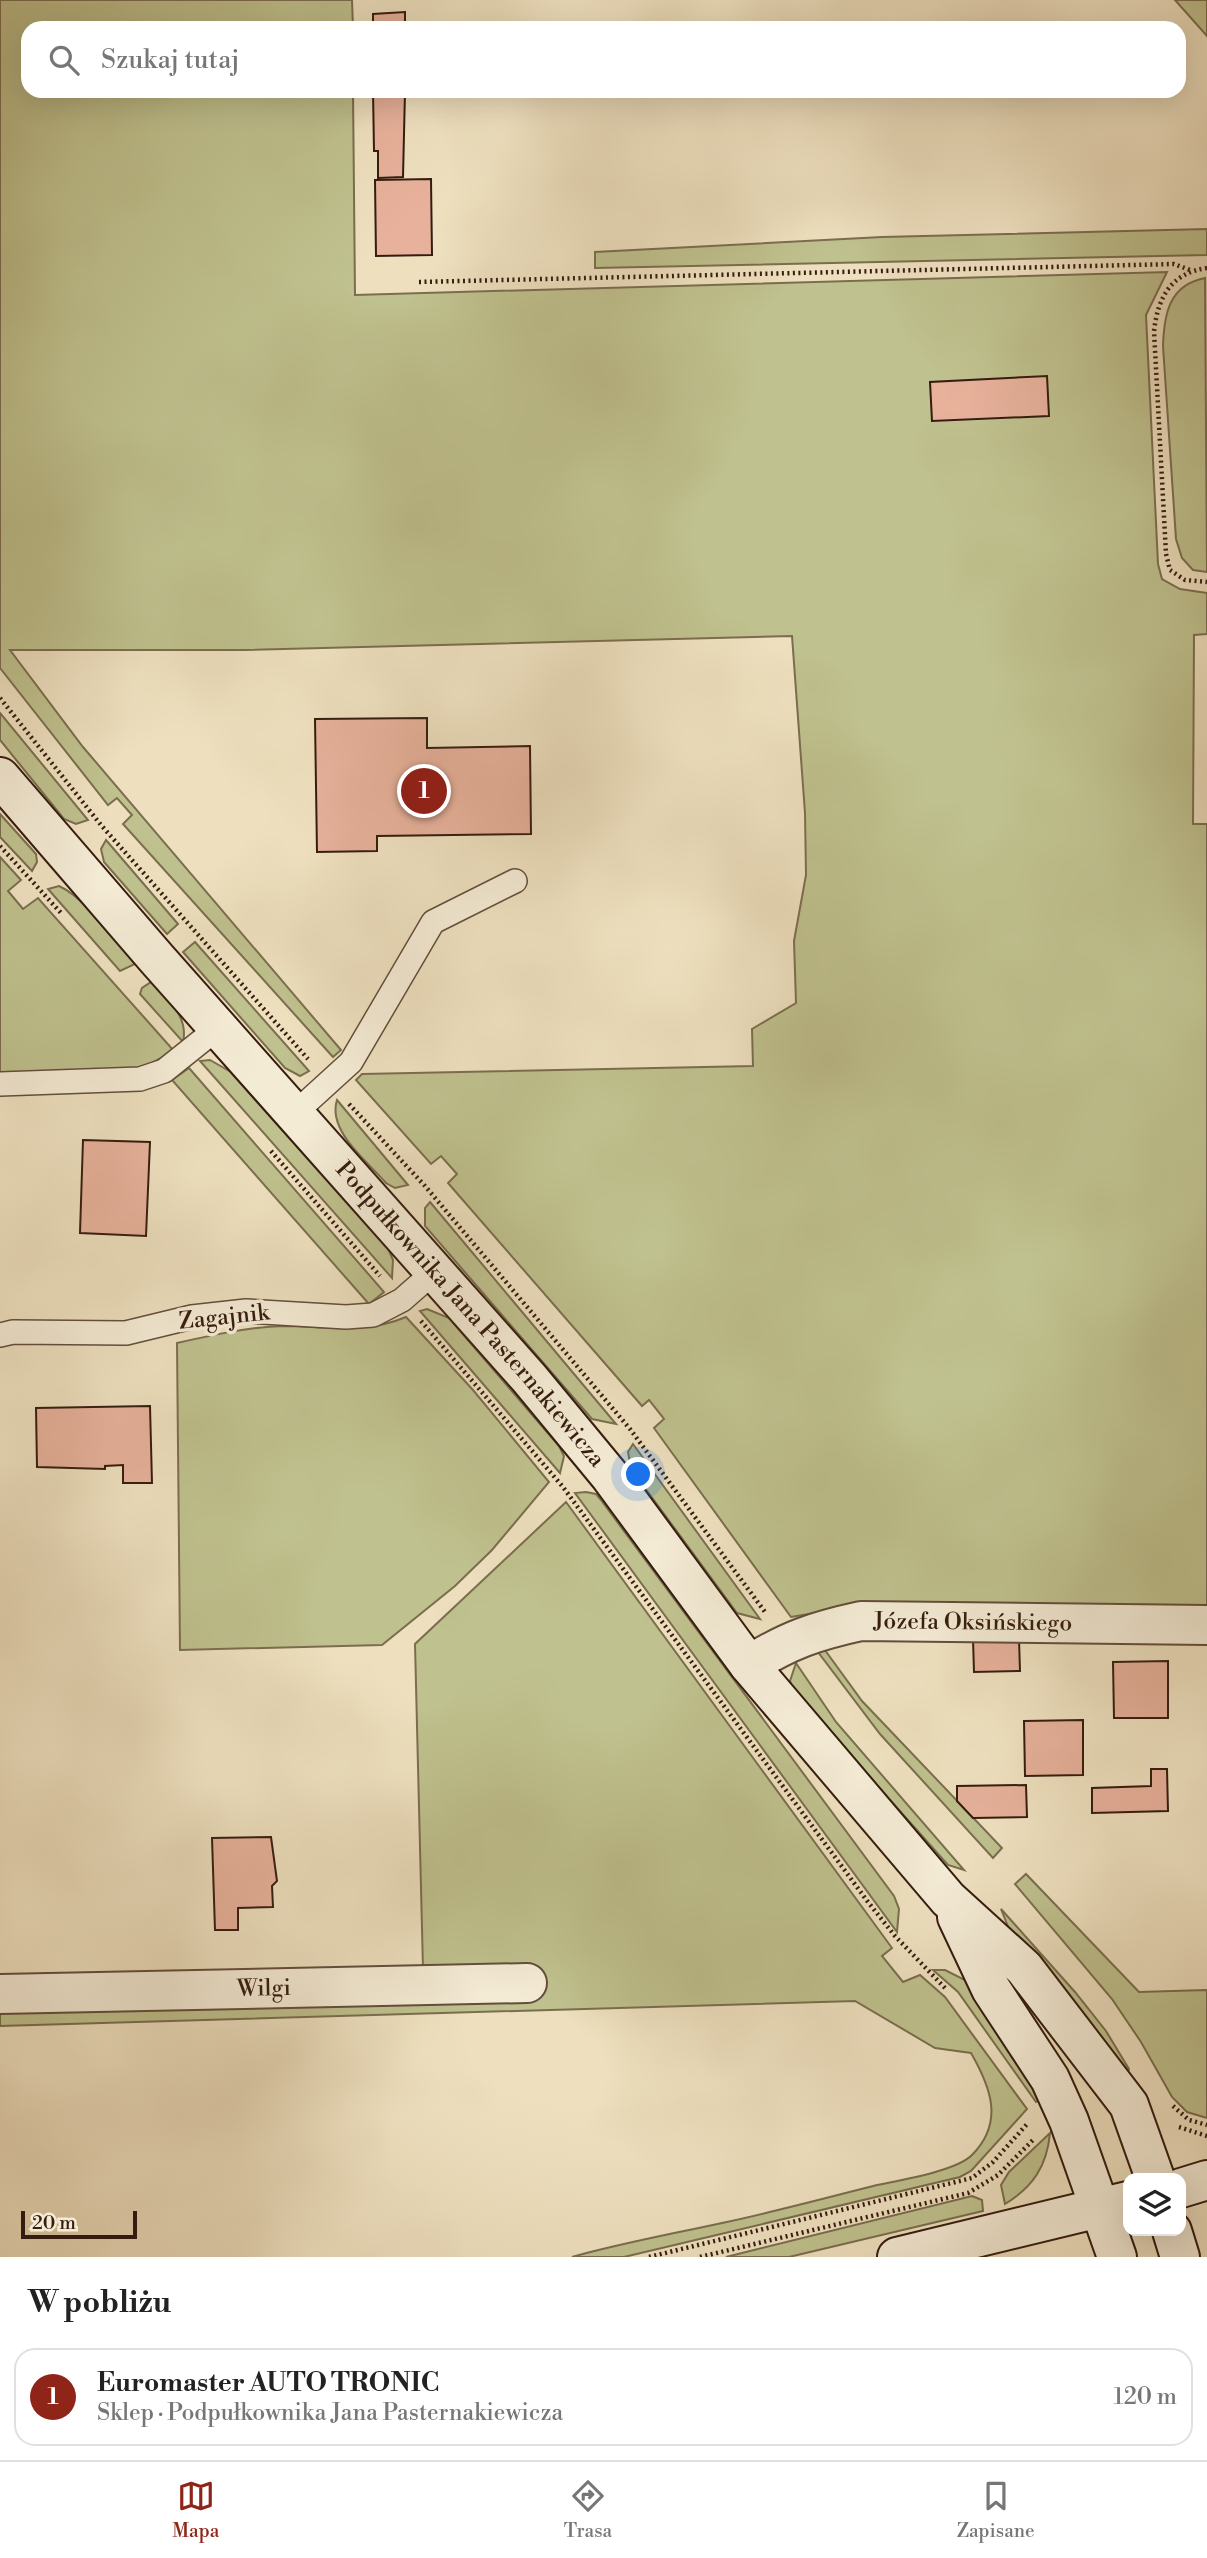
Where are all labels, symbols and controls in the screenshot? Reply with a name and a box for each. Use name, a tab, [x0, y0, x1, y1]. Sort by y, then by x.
search box	[21, 21, 1186, 98]
icon: search	[45, 41, 83, 79]
text: Szukaj tutaj	[101, 44, 240, 76]
pin: 1	[401, 765, 447, 817]
street label: Podpułkownika Jana Pasternakiewicza	[329, 1156, 611, 1473]
street label: Zagajnik	[177, 1298, 272, 1336]
your location	[621, 1457, 655, 1491]
street label: Józefa Oksińskiego	[872, 1607, 1072, 1637]
street label: Wilgi	[236, 1974, 291, 2003]
map controls	[1123, 2173, 1186, 2236]
button: layers	[1123, 2173, 1186, 2236]
scale bar	[21, 2208, 136, 2240]
text: 20 m	[32, 2211, 76, 2235]
text: W pobliżu	[28, 2284, 171, 2322]
text: Euromaster AUTO TRONIC	[97, 2367, 439, 2399]
text: 1	[47, 2383, 59, 2411]
text: 120 m	[1113, 2383, 1177, 2411]
text: Sklep · Podpułkownika Jana Pasternakiewicza	[97, 2399, 563, 2427]
tab: Mapa	[172, 2477, 219, 2543]
tab: Trasa	[564, 2477, 612, 2543]
tab: Zapisane	[957, 2477, 1035, 2543]

